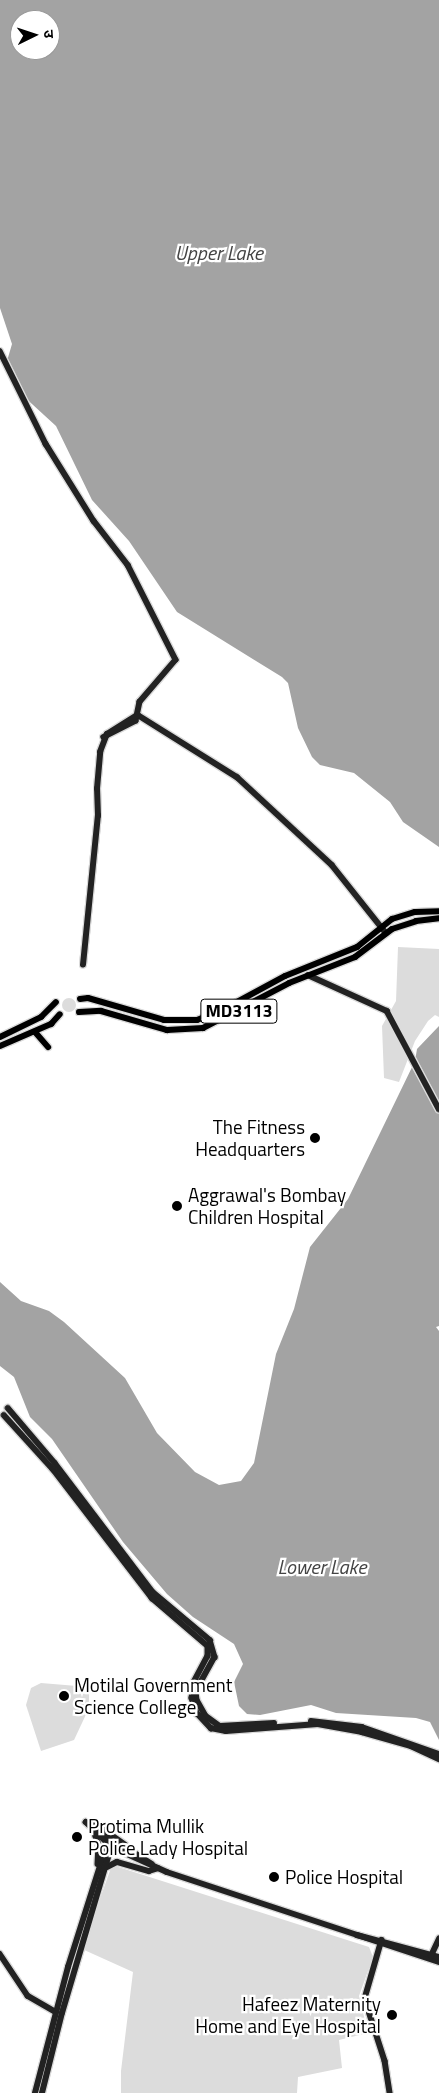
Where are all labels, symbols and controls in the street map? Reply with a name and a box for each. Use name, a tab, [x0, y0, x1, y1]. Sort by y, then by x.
north arrow	[10, 10, 60, 60]
text: उ	[39, 29, 60, 39]
water label: Upper Lake	[175, 240, 263, 264]
road number: MD3113	[200, 996, 278, 1026]
place label: The Fitness Headquarters	[195, 1116, 305, 1160]
marker: The Fitness Headquarters	[309, 1132, 321, 1144]
place label: Aggrawal's Bombay Children Hospital	[188, 1184, 346, 1228]
marker: Aggrawal's Bombay Children Hospital	[170, 1199, 184, 1213]
water label: Lower Lake	[278, 1554, 366, 1578]
place label: Motilal Government Science College	[74, 1674, 232, 1718]
marker: Motilal Government Science College	[58, 1690, 70, 1702]
place label: Protima Mullik Police Lady Hospital	[88, 1815, 248, 1859]
marker: Protima Mullik Police Lady Hospital	[70, 1830, 84, 1844]
place label: Police Hospital	[285, 1866, 403, 1888]
marker: Police Hospital	[267, 1870, 281, 1884]
place label: Hafeez Maternity Home and Eye Hospital	[195, 1993, 381, 2037]
marker: Hafeez Maternity Home and Eye Hospital	[385, 2008, 399, 2022]

